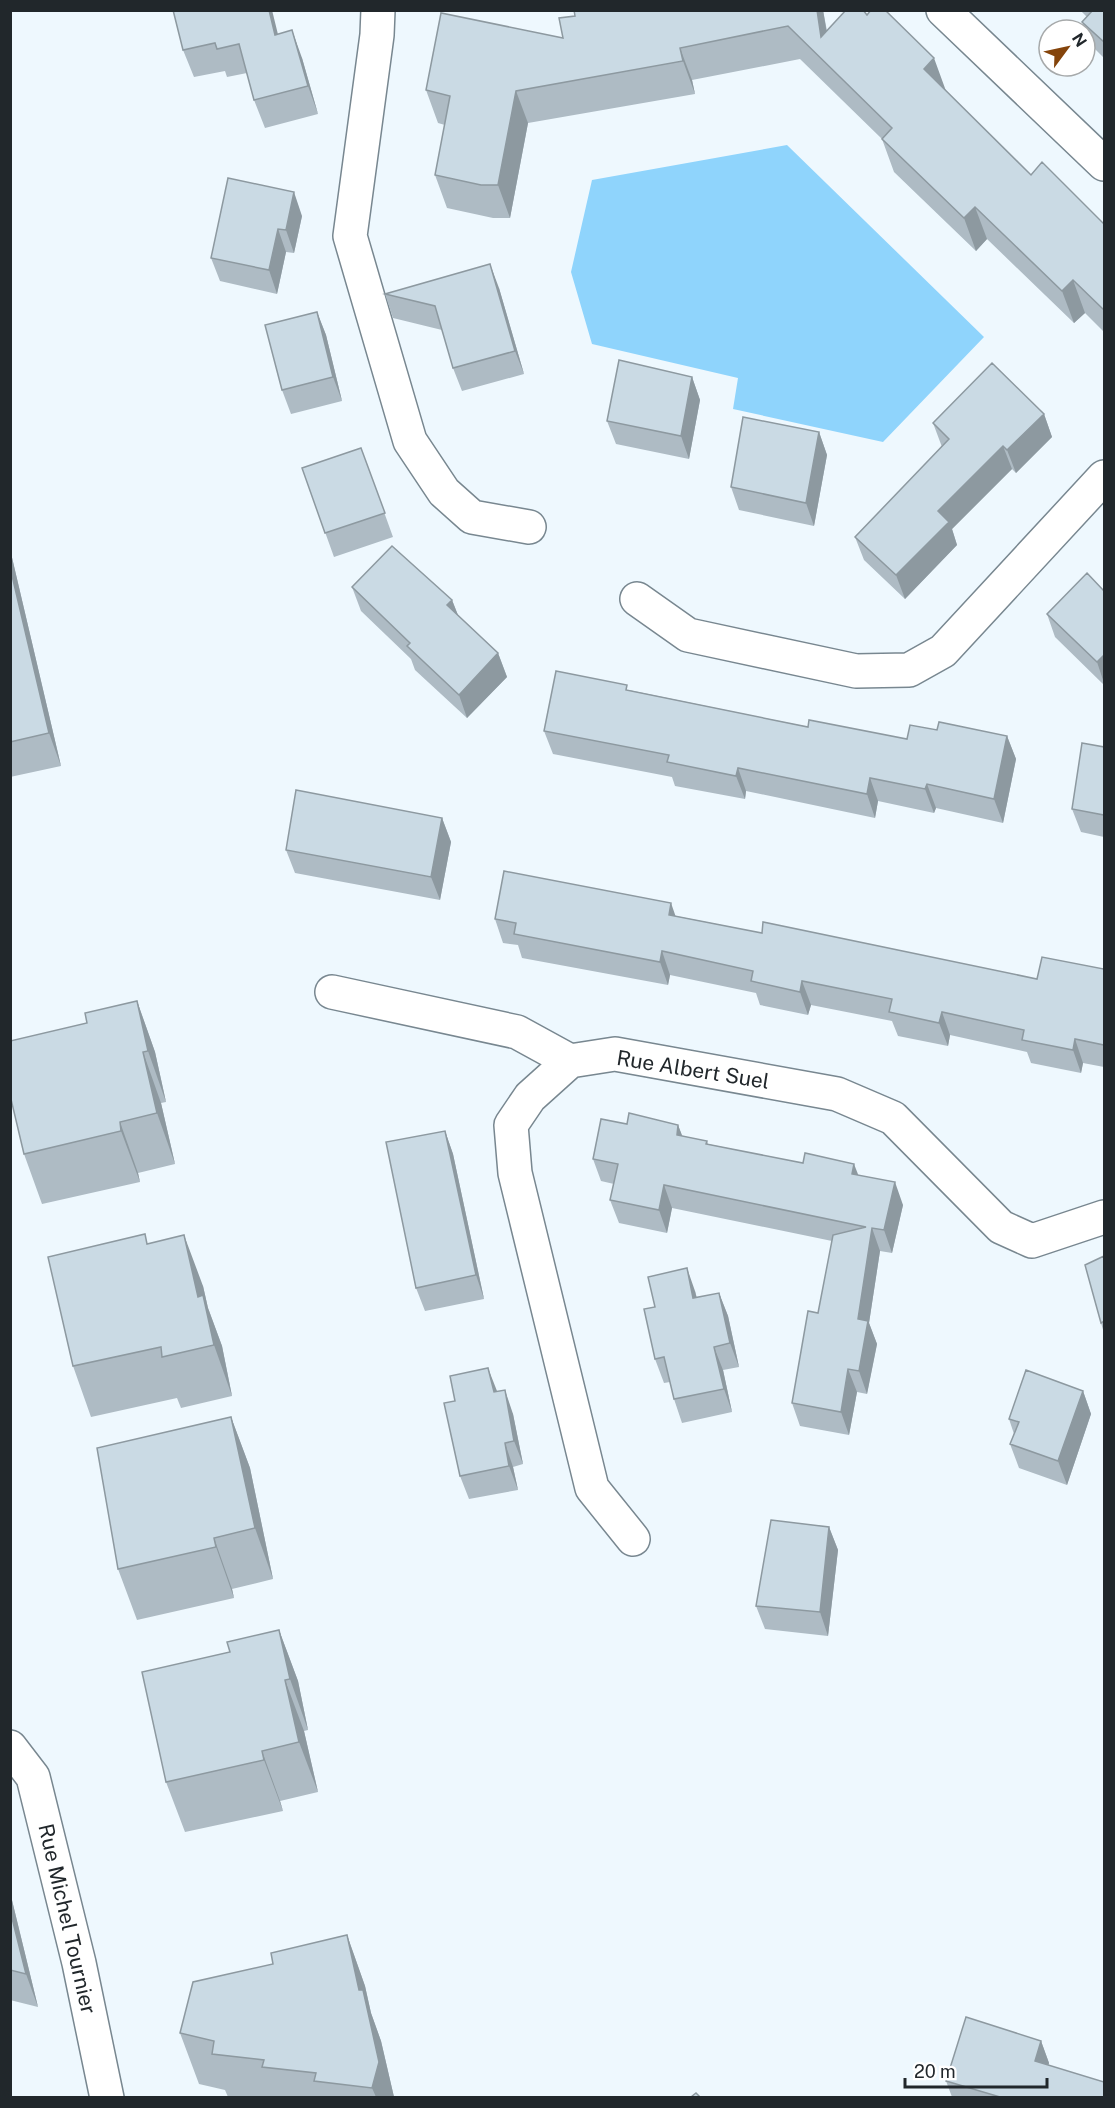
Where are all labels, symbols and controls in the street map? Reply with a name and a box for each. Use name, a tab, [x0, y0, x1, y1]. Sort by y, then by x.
north arrow	[1037, 18, 1097, 78]
text: N	[1068, 30, 1091, 51]
street label: Rue Albert Suel	[615, 1045, 771, 1094]
street label: Rue Michel Tournier	[33, 1821, 102, 2016]
scale bar	[905, 2051, 1048, 2089]
text: 20 m	[914, 2061, 956, 2082]

